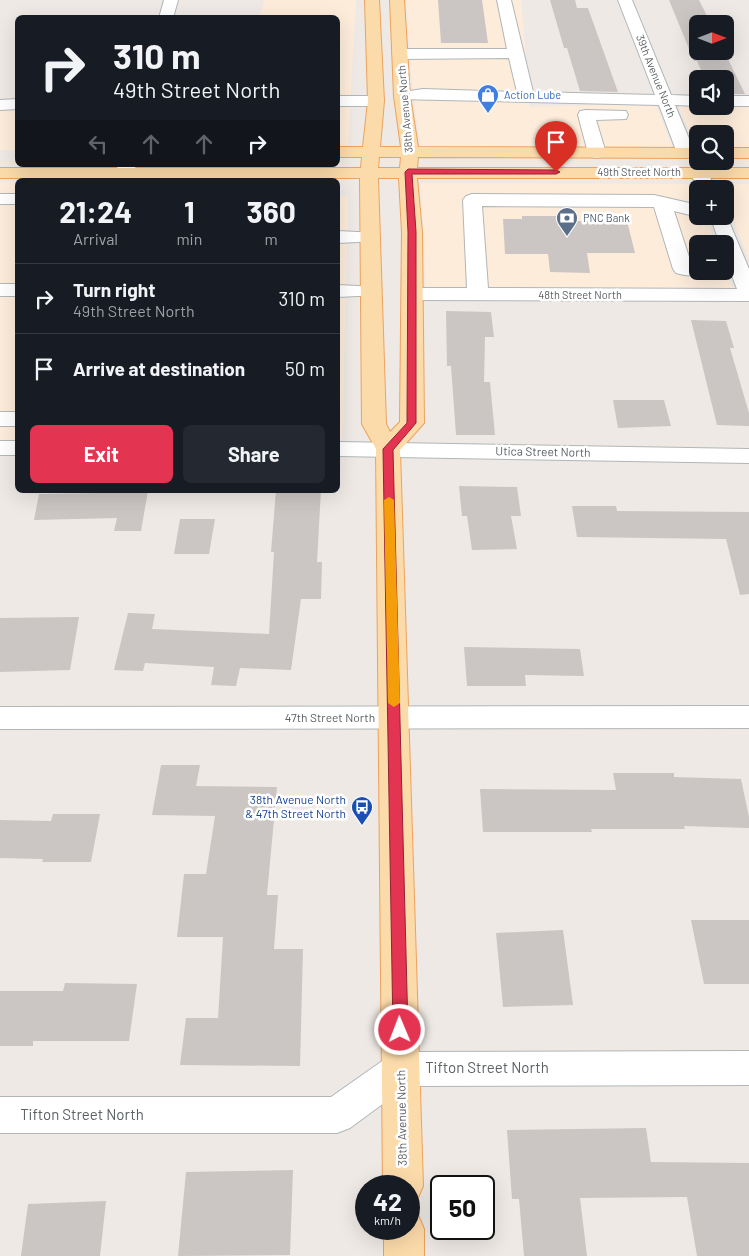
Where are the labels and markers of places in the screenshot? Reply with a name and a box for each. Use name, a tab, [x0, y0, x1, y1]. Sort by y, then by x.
shop icon: Action Lube	[476, 83, 500, 114]
place label: Action Lube	[504, 88, 561, 101]
pin	[535, 121, 577, 172]
bank icon: PNC Bank	[555, 206, 579, 237]
place label: PNC Bank	[583, 211, 630, 224]
place label: 38th Avenue North & 47th Street North	[245, 792, 346, 820]
bus stop icon: 38th Avenue North & 47th Street North	[350, 795, 374, 826]

